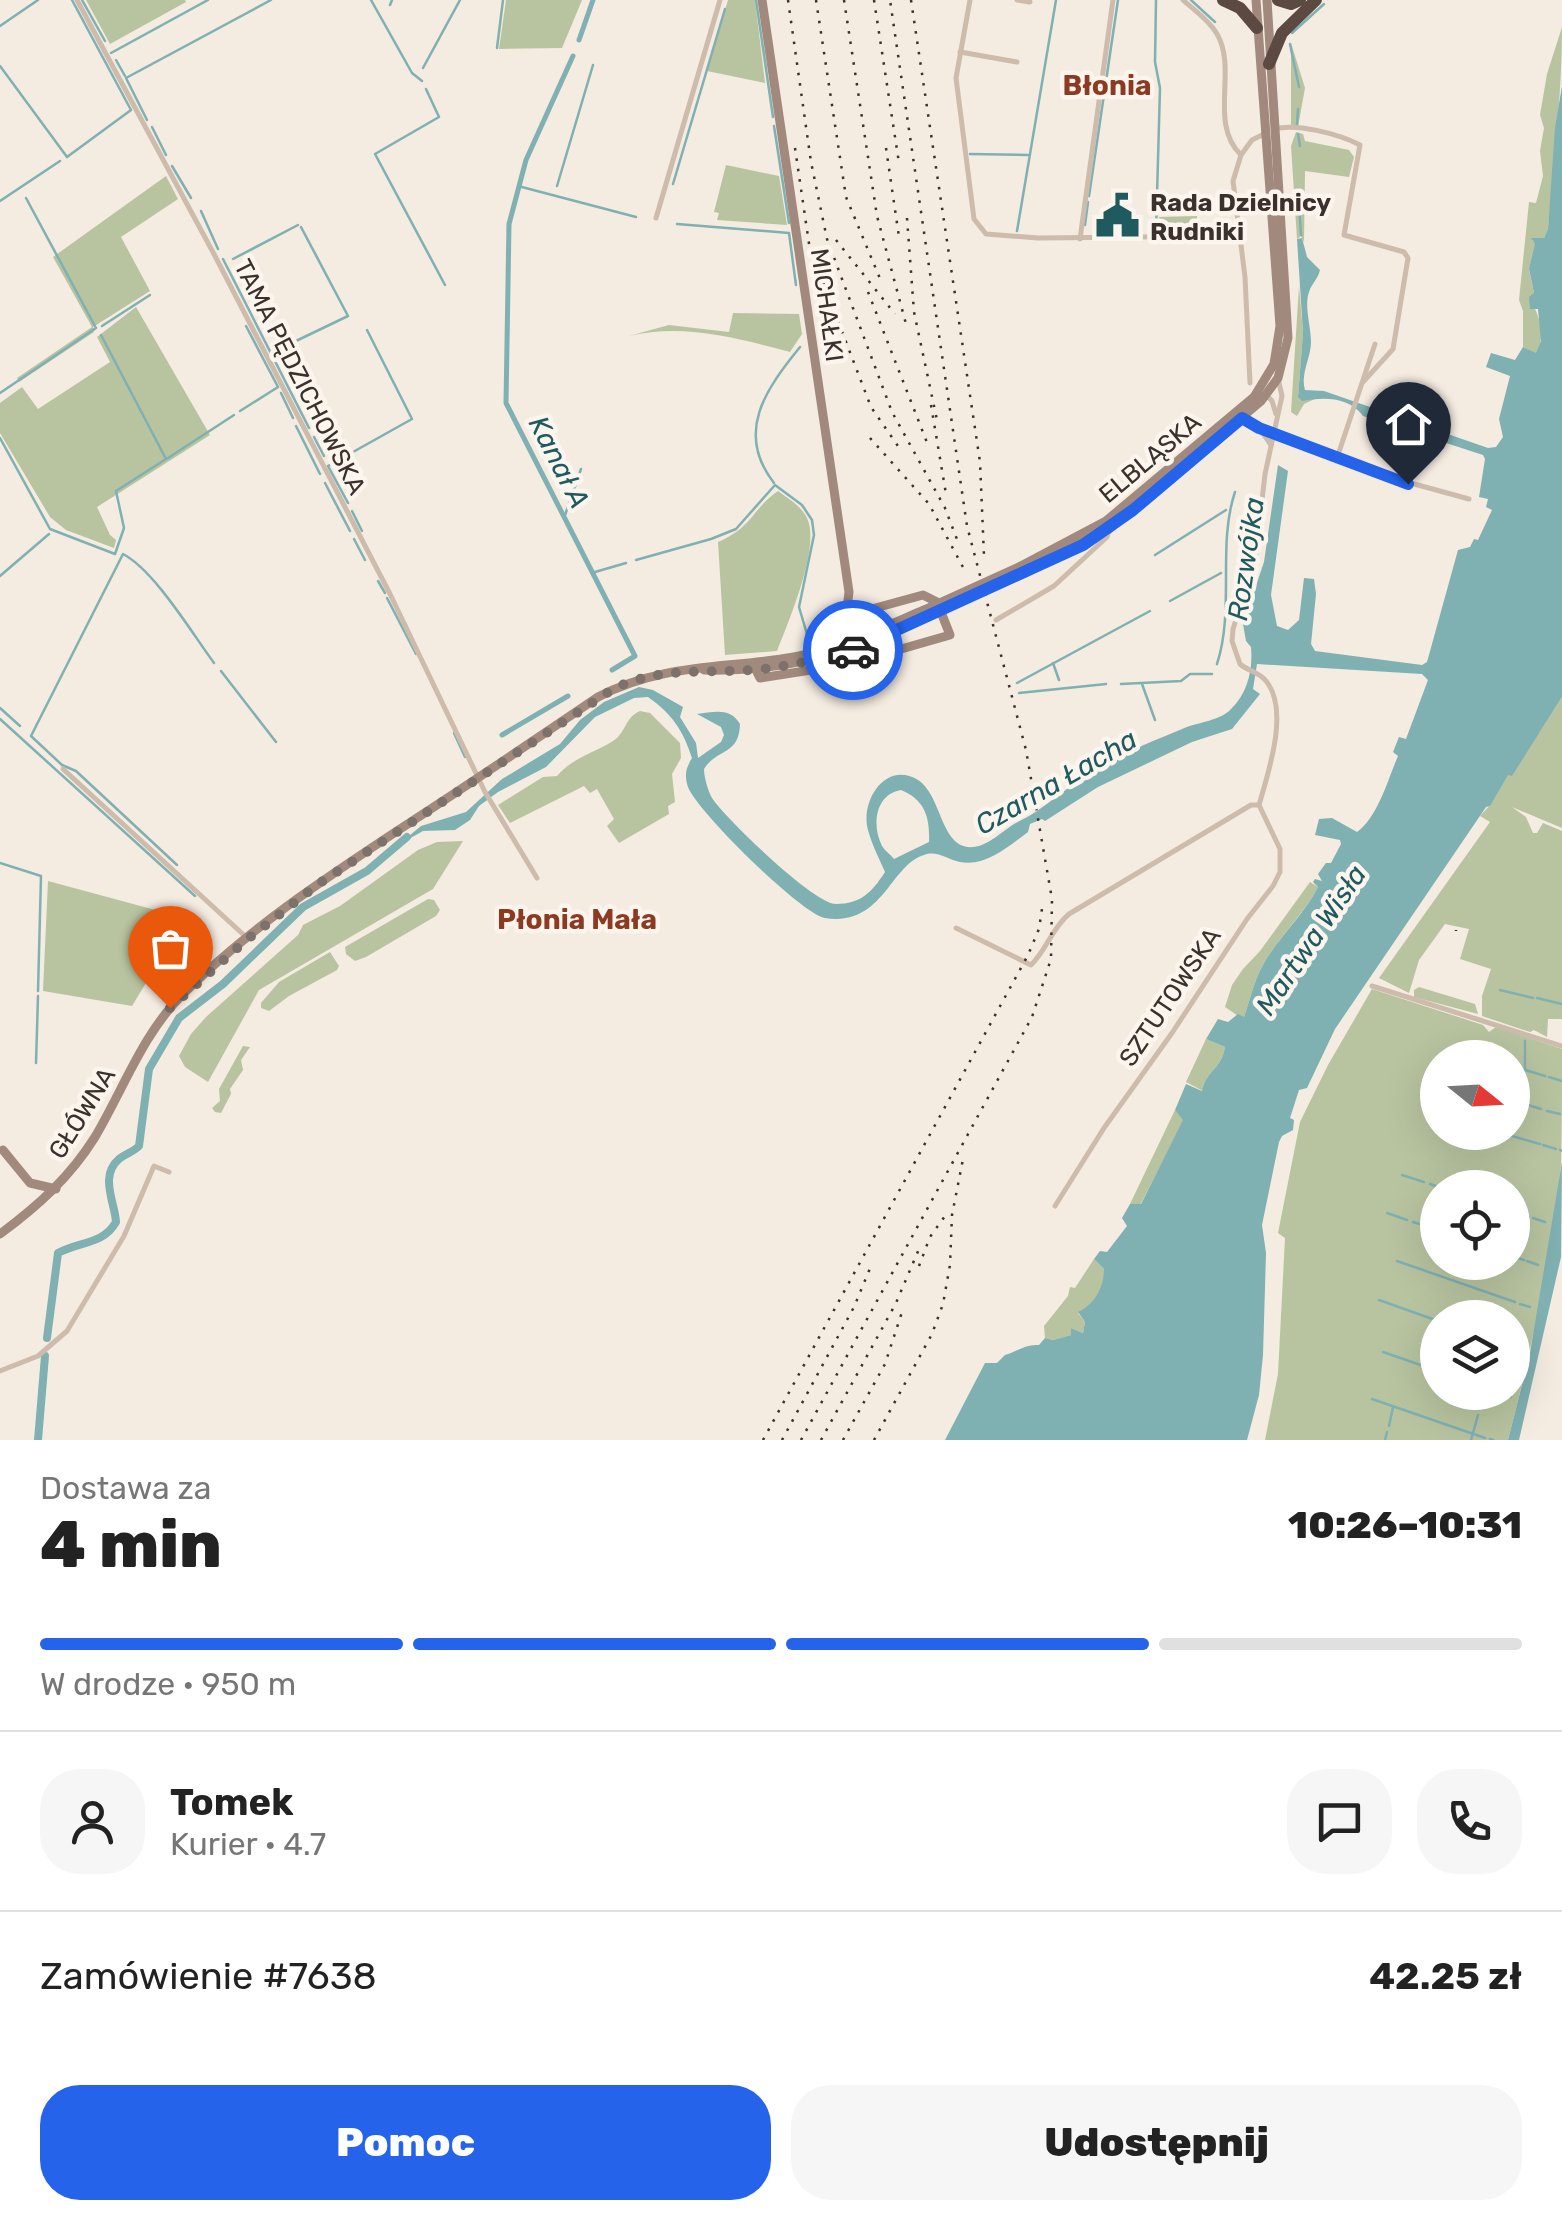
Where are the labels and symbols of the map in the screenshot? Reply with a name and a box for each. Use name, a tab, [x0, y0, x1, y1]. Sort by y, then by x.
district label: Błonia	[1063, 69, 1151, 102]
place label: Rada Dzielnicy Rudniki	[1150, 188, 1331, 246]
public building icon: Rada Dzielnicy Rudniki	[1093, 192, 1141, 240]
street label: MICHAŁKI	[805, 247, 849, 363]
street label: TAMA PĘDZICHOWSKA	[228, 255, 372, 500]
pin	[1366, 382, 1451, 485]
street label: ELBLĄSKA	[1093, 407, 1207, 509]
water label: Kanał A	[522, 410, 596, 514]
water label: Rozwójka	[1221, 495, 1271, 623]
courier	[803, 600, 903, 700]
water label: Czarna Łacha	[969, 722, 1143, 842]
water label: Martwa Wisła	[1249, 859, 1373, 1021]
district label: Płonia Mała	[497, 903, 657, 936]
pin	[128, 906, 213, 1009]
street label: SZTUTOWSKA	[1113, 922, 1227, 1072]
north arrow	[1420, 1040, 1530, 1150]
street label: GŁÓWNA	[43, 1062, 121, 1164]

